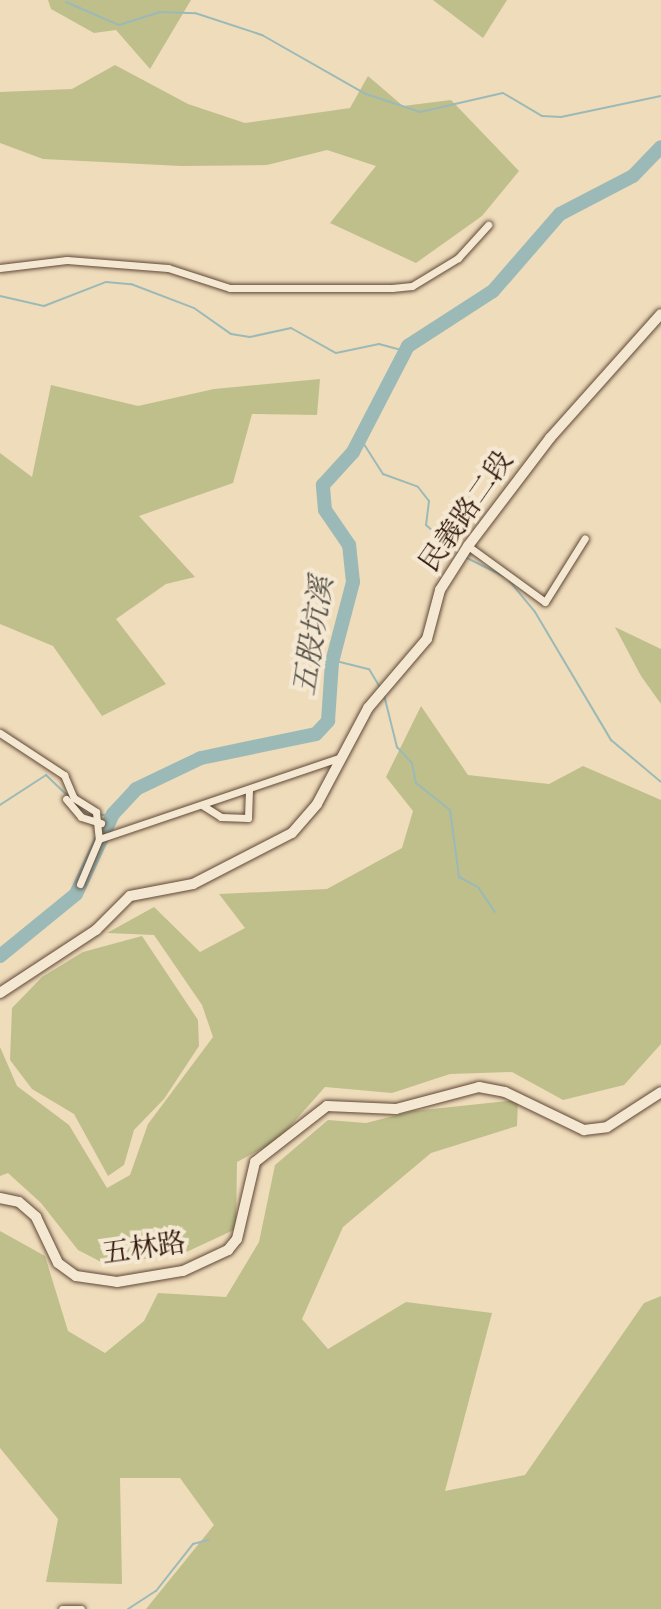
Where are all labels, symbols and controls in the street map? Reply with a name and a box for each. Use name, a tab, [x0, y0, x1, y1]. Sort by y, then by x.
street label: 民義路二段	[413, 445, 521, 579]
water label: 五股坑溪	[287, 574, 341, 698]
street label: 五林路	[100, 1227, 188, 1271]

